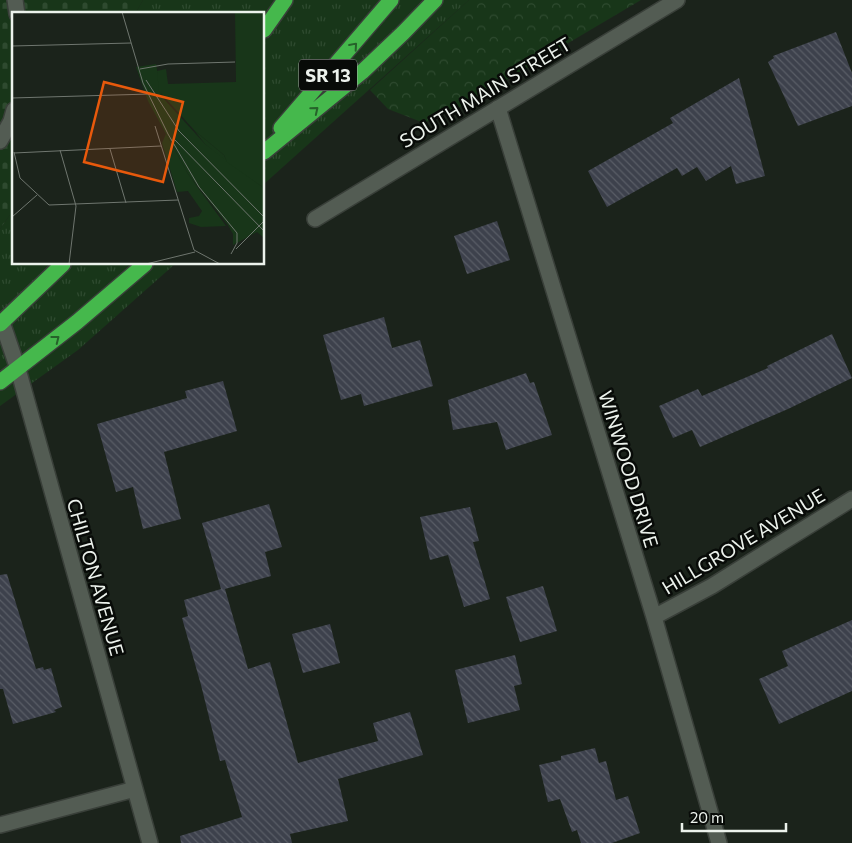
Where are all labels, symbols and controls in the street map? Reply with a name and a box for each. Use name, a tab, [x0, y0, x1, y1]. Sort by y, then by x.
inset map	[12, 12, 265, 265]
street label: SOUTH MAIN STREET	[395, 32, 575, 152]
one-way arrow	[348, 42, 357, 51]
road number: SR 13	[299, 60, 357, 90]
one-way arrow	[309, 107, 318, 115]
one-way arrow	[50, 336, 59, 344]
street label: WINWOOD DRIVE	[594, 388, 664, 550]
street label: HILLGROVE AVENUE	[657, 483, 829, 599]
street label: CHILTON AVENUE	[63, 496, 129, 658]
scale bar	[682, 800, 786, 832]
text: 20 m	[690, 808, 724, 826]

